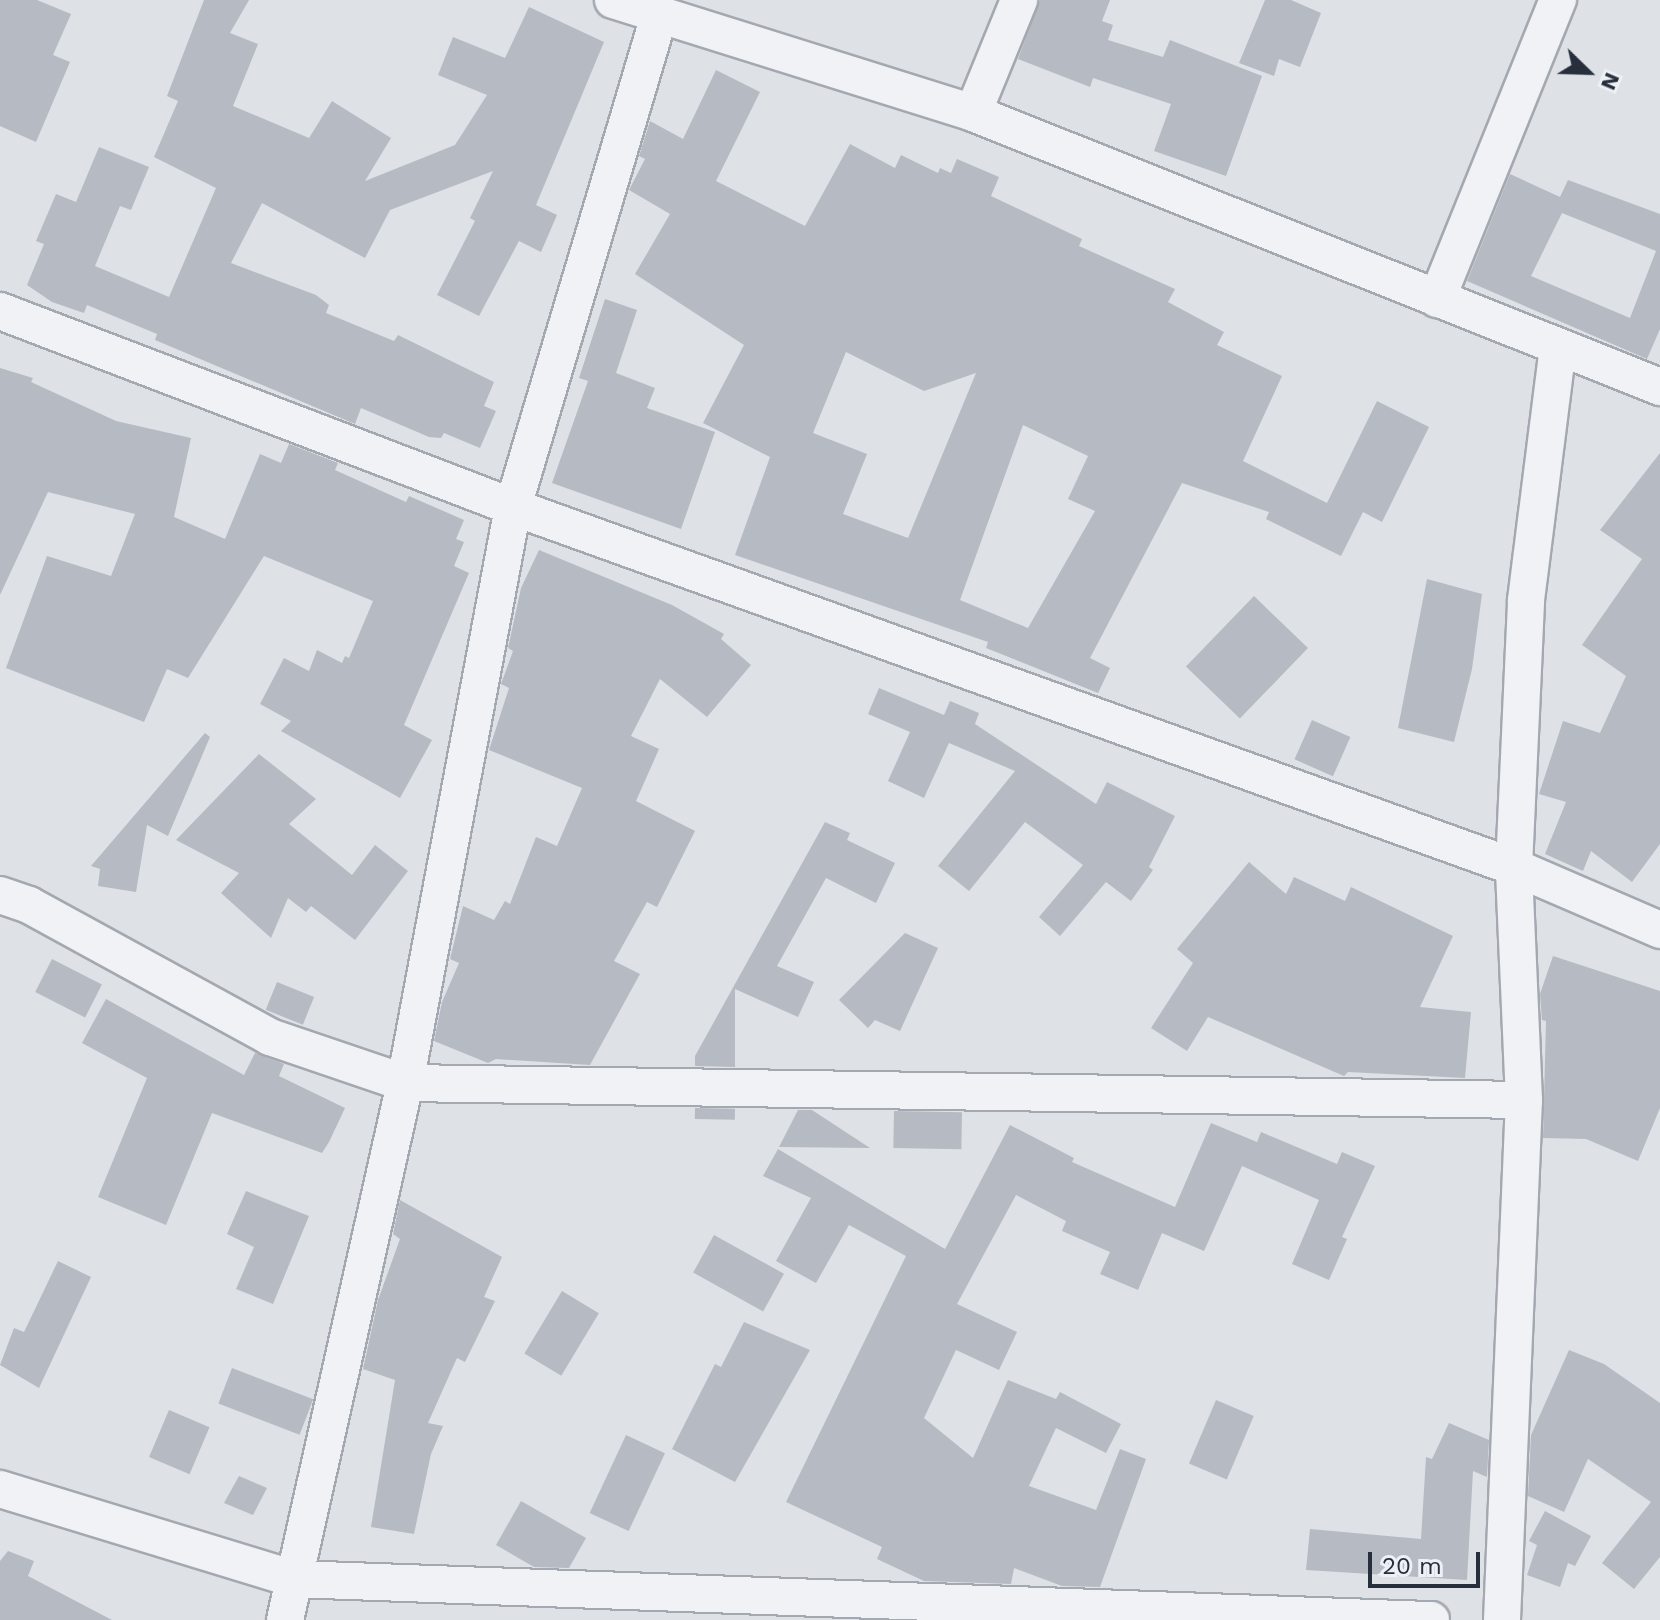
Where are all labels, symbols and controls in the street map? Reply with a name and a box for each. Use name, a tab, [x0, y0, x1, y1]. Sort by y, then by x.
north arrow	[1548, 32, 1628, 112]
text: N	[1596, 69, 1625, 94]
scale bar	[1372, 1536, 1484, 1586]
text: 20 m	[1382, 1552, 1442, 1580]

